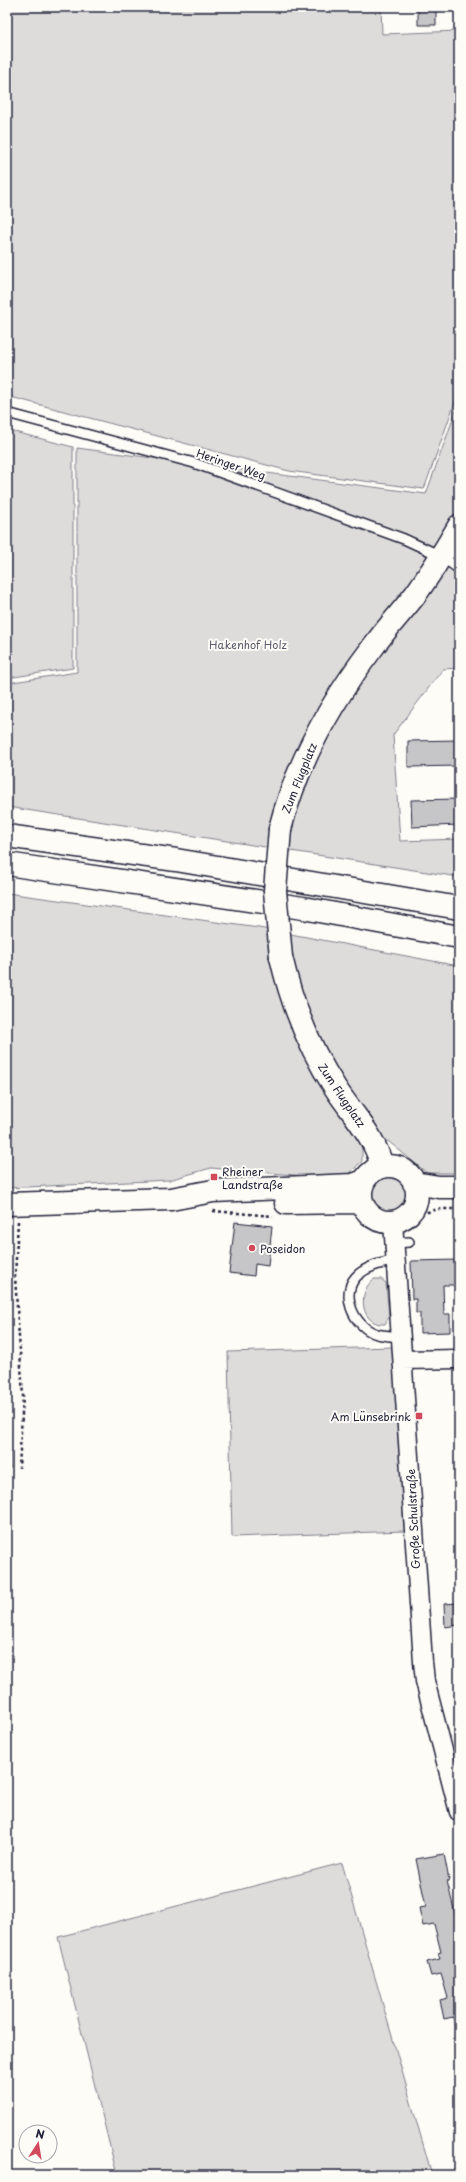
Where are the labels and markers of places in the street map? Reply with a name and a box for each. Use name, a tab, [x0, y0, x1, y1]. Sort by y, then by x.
place label: Rheiner Landstraße	[222, 1163, 283, 1193]
marker: Rheiner Landstraße	[209, 1172, 219, 1182]
place label: Poseidon	[260, 1240, 305, 1257]
marker: Poseidon	[247, 1243, 257, 1253]
place label: Am Lünsebrink	[331, 1408, 411, 1425]
marker: Am Lünsebrink	[414, 1411, 424, 1421]

